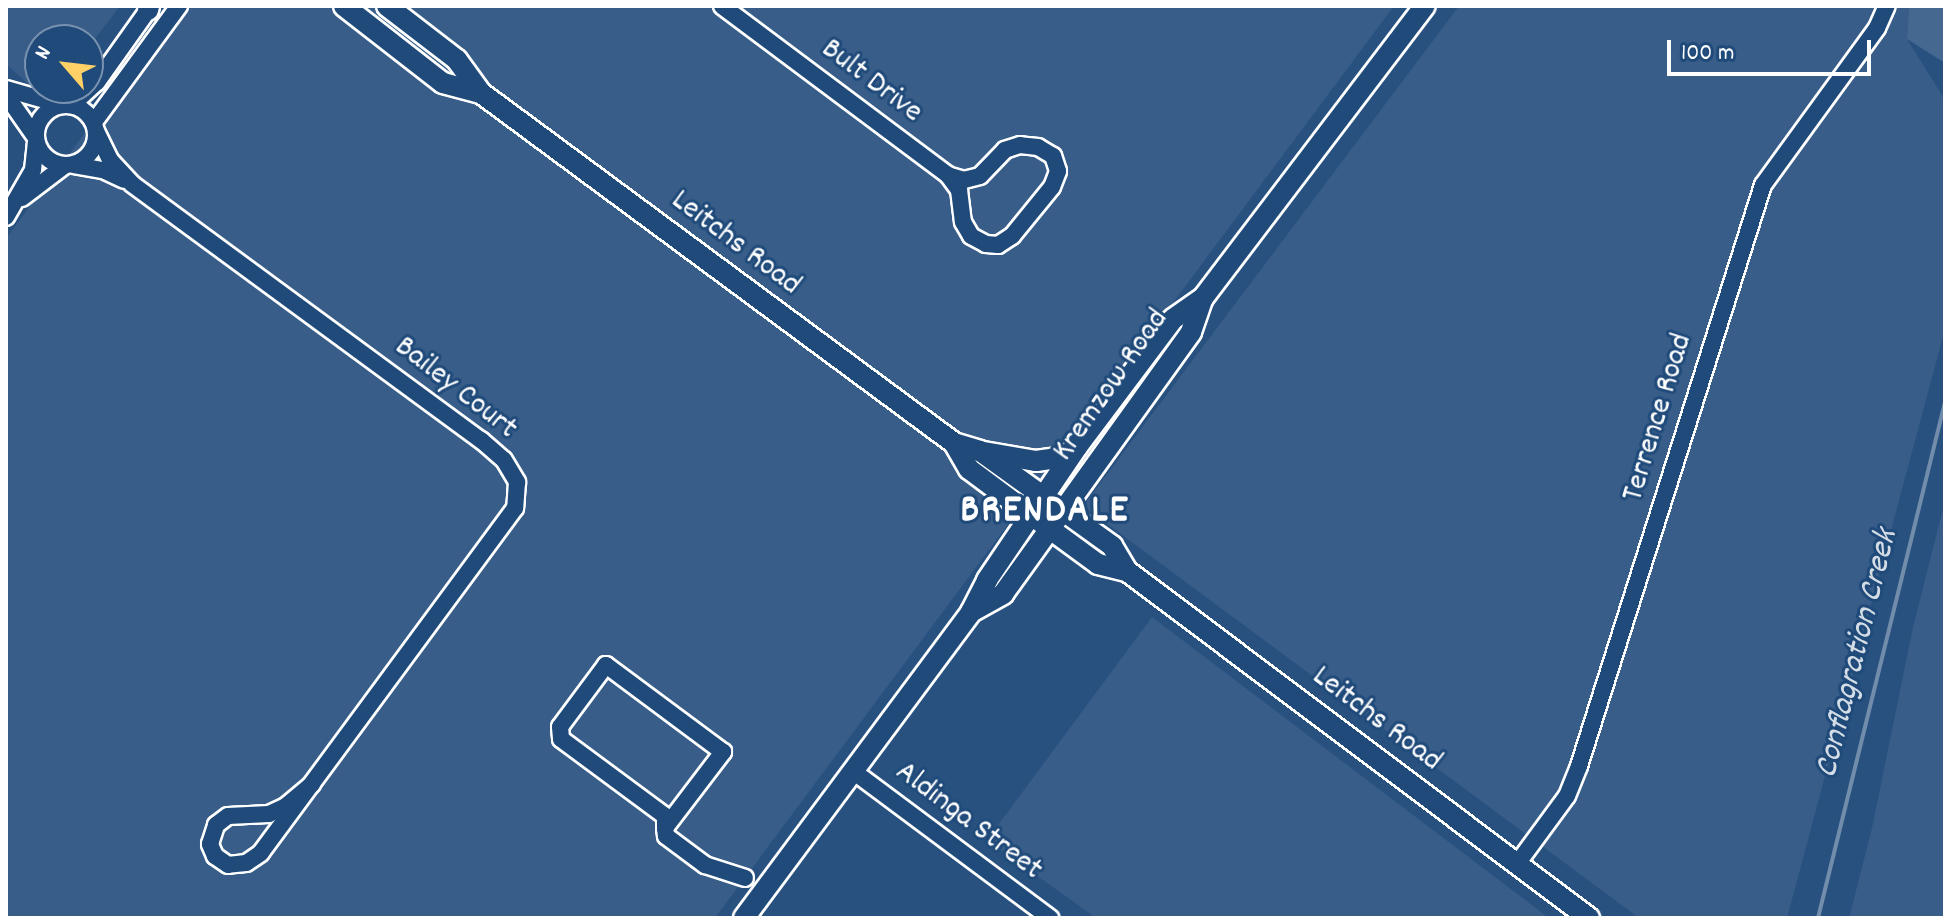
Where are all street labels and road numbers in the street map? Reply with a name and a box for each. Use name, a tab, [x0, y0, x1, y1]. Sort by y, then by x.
street label: Bult Drive	[813, 31, 929, 133]
street label: Leitchs Road	[662, 183, 808, 305]
street label: Kremzow Road	[1046, 303, 1178, 469]
street label: Bailey Court	[386, 329, 524, 449]
street label: Terrence Road	[1615, 329, 1703, 507]
street label: Leitchs Road	[1303, 659, 1449, 781]
street label: Aldinga Street	[887, 754, 1049, 890]

